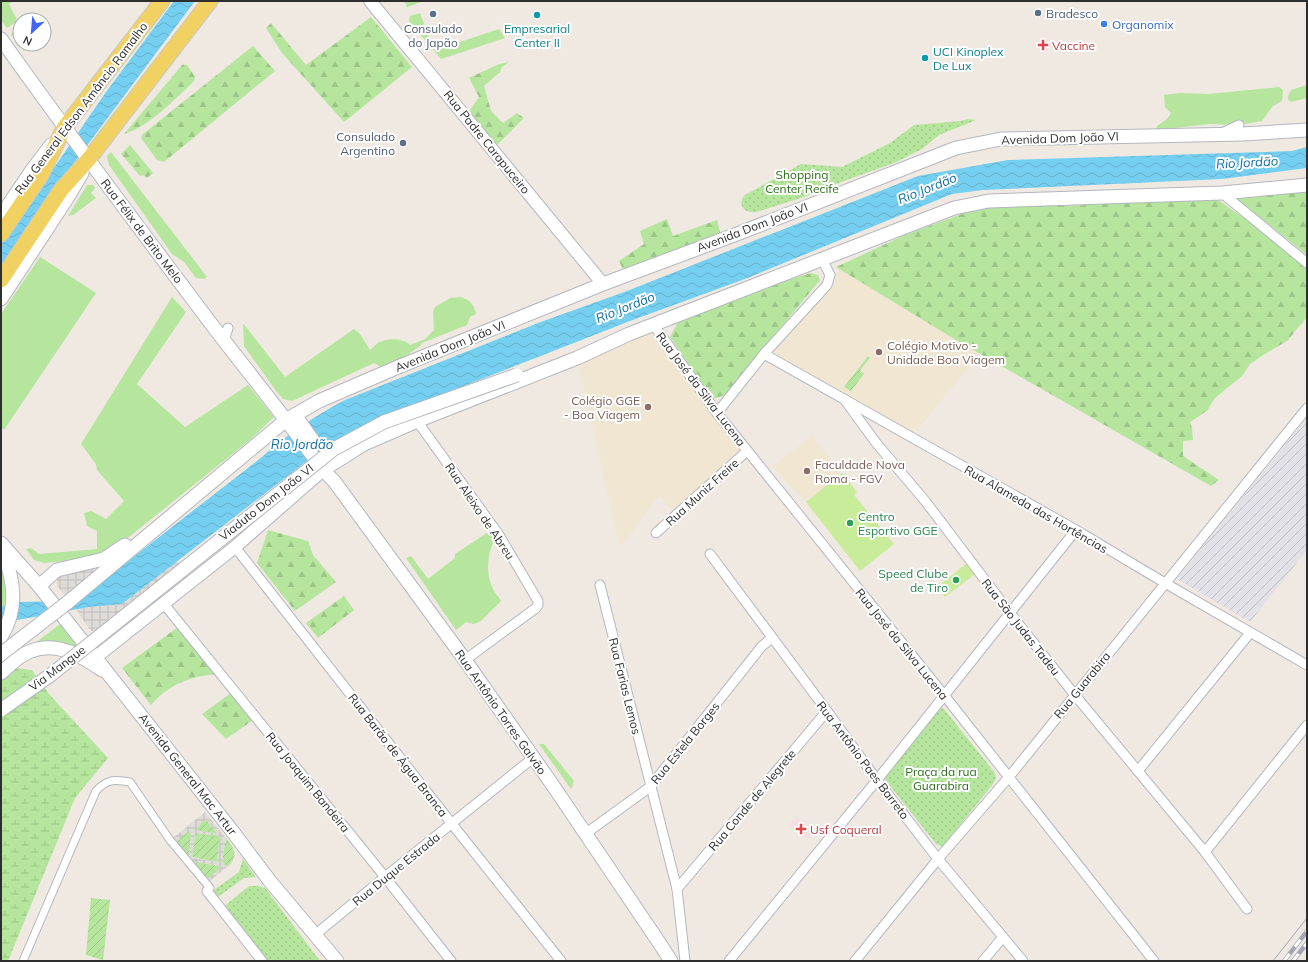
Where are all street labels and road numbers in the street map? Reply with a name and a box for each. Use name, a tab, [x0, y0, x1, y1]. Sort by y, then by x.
street label: Rua General Edson Amâncio Ramalho	[11, 19, 151, 197]
street label: Rua Padre Carapuceiro	[441, 87, 533, 197]
street label: Avenida Dom João VI	[1001, 128, 1119, 148]
street label: Rua Félix de Brito Melo	[98, 176, 186, 286]
street label: Avenida Dom João VI	[694, 199, 810, 255]
street label: Avenida Dom João VI	[393, 317, 507, 375]
street label: Rua José da Silva Lucena	[653, 329, 749, 449]
street label: Rua Muniz Freire	[662, 455, 742, 529]
street label: Viaduto Dom João VI	[216, 460, 316, 544]
street label: Rua Aleixo de Abreu	[442, 460, 518, 562]
street label: Rua Alameda das Hortências	[962, 462, 1110, 556]
street label: Rua São Judas Tadeu	[979, 576, 1063, 678]
street label: Rua José da Silva Lucena	[852, 585, 952, 703]
street label: Rua Farias Lemos	[606, 636, 644, 736]
street label: Via Mangue	[26, 642, 88, 694]
street label: Rua Antônio Torres Galvão	[452, 647, 550, 777]
street label: Rua Guarabira	[1051, 649, 1113, 721]
street label: Rua Barão de Água Branca	[345, 690, 451, 820]
street label: Rua Antônio Paes Barreto	[814, 698, 912, 822]
street label: Rua Estela Borges	[647, 699, 723, 787]
street label: Avenida General Mac Artur	[136, 710, 241, 838]
street label: Rua Joaquim Bandeira	[263, 729, 353, 835]
street label: Rua Conde de Alegrete	[705, 746, 799, 854]
street label: Rua Duque Estrada	[349, 829, 443, 909]

